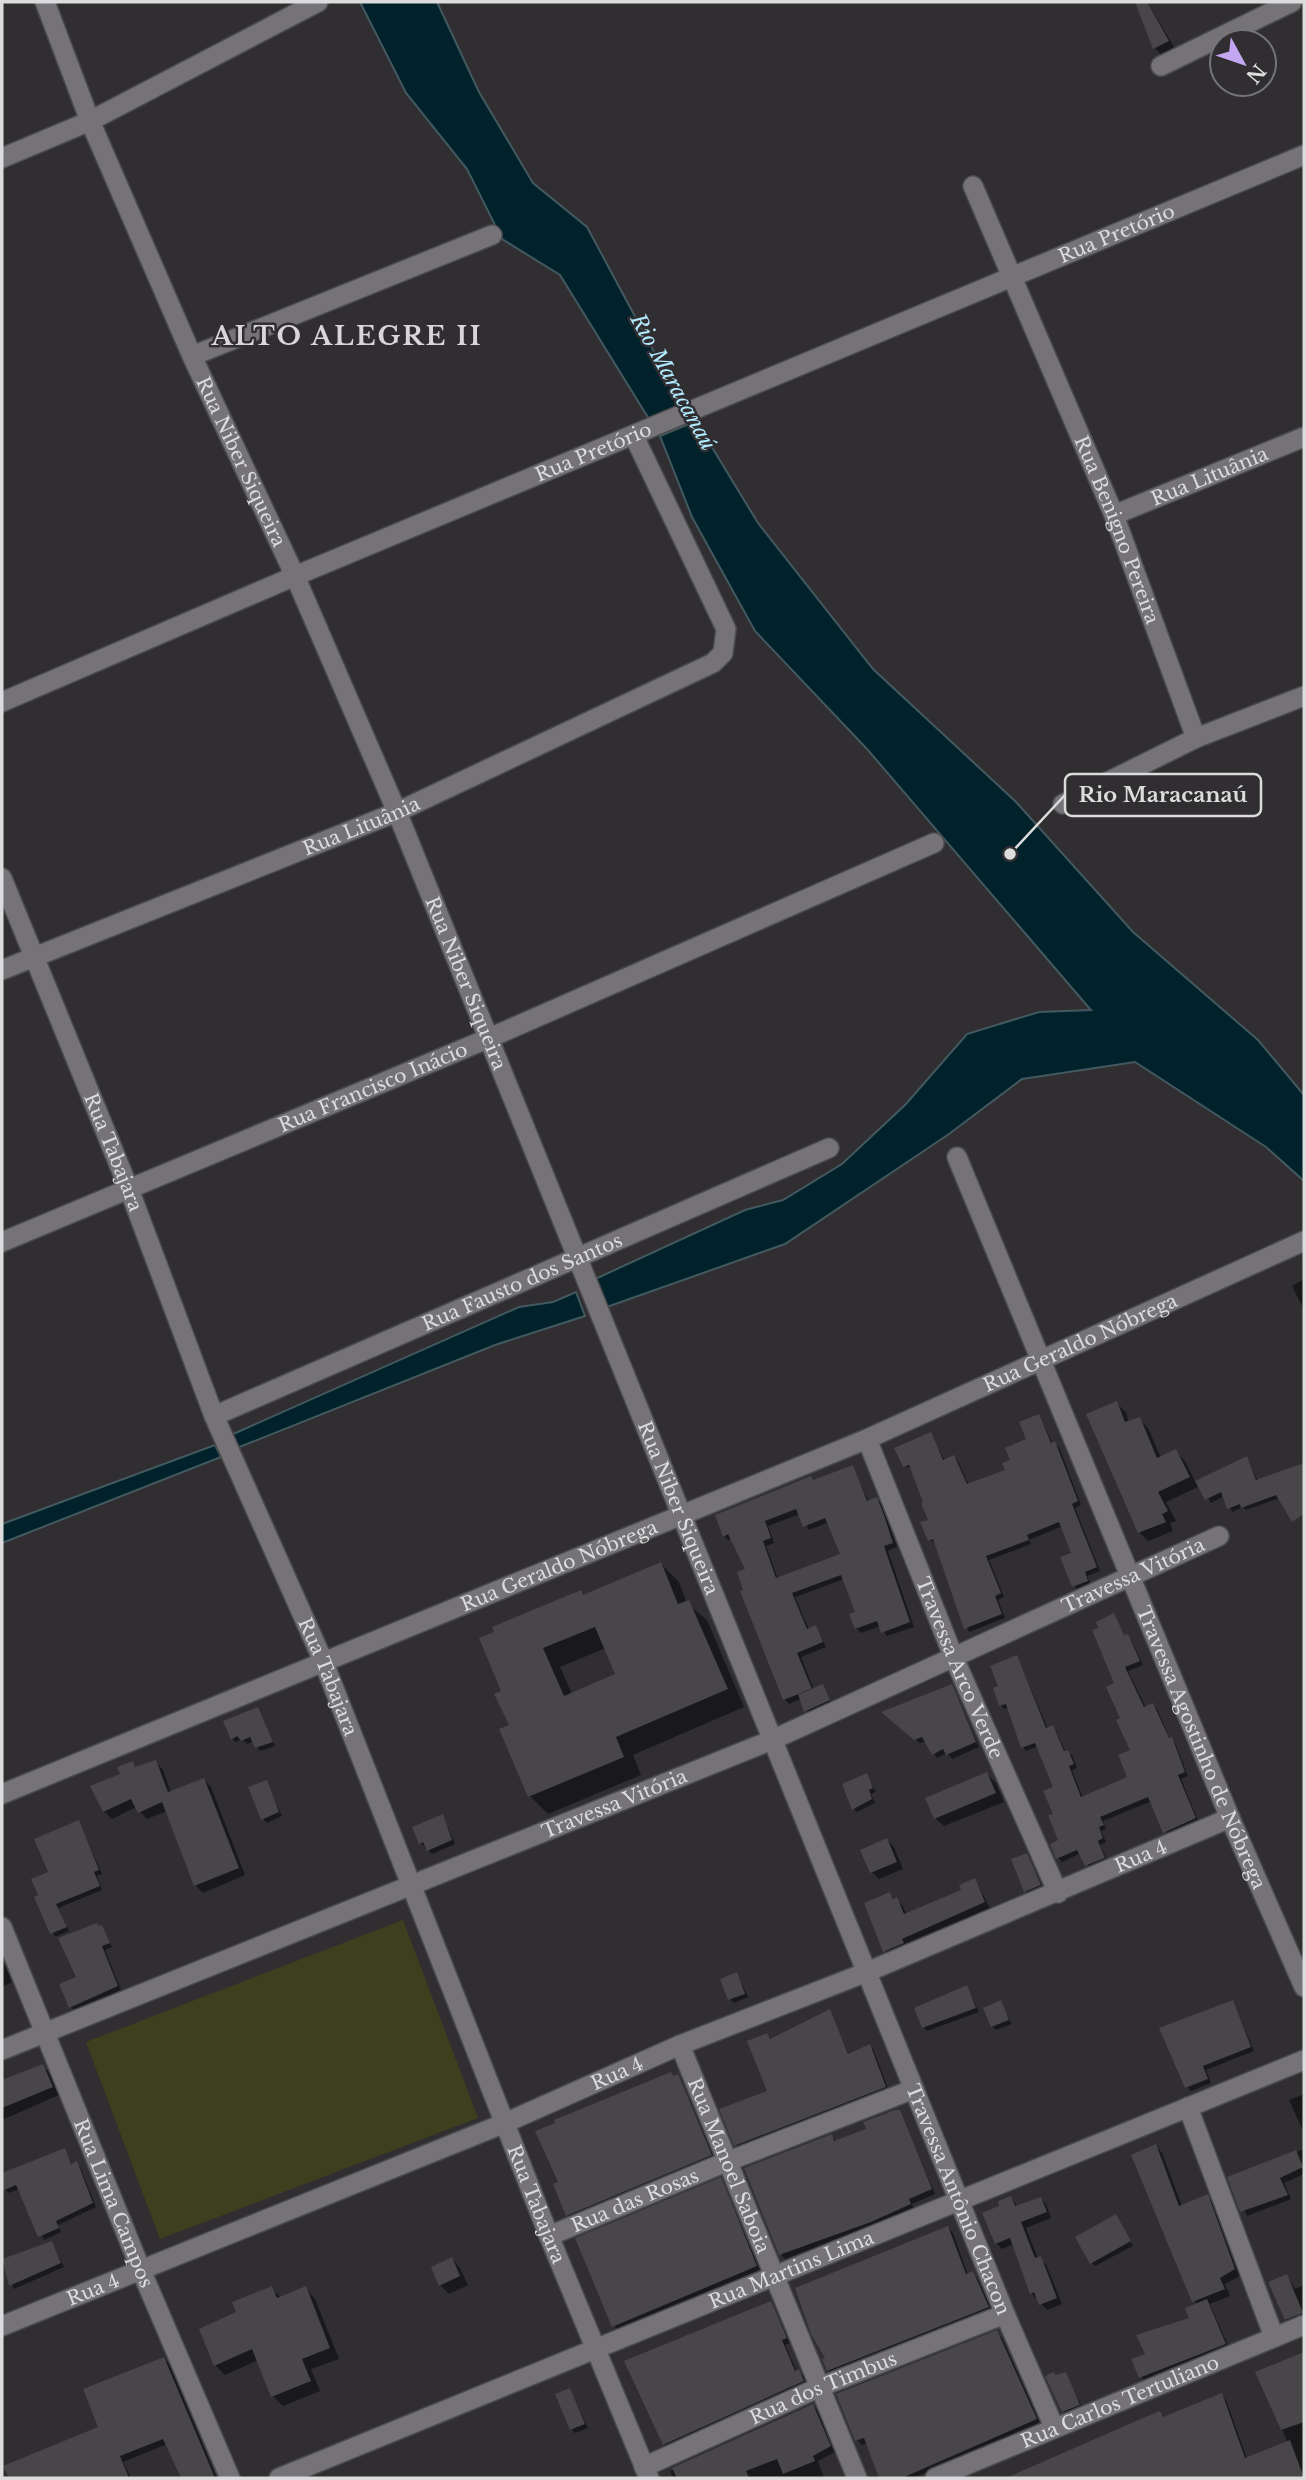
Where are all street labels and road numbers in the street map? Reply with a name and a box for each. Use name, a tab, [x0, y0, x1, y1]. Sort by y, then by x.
street label: Rua Pretório	[1055, 199, 1178, 268]
street label: Rua Niber Siqueira	[191, 373, 291, 551]
street label: Rua Pretório	[532, 418, 655, 487]
street label: Rua Benigno Pereira	[1069, 433, 1164, 628]
street label: Rua Lituânia	[1148, 442, 1272, 511]
street label: Rua Lituânia	[299, 792, 424, 861]
street label: Rua Niber Siqueira	[420, 893, 511, 1074]
street label: Rua Francisco Inácio	[275, 1037, 471, 1137]
street label: Rua Tabajara	[79, 1090, 147, 1215]
street label: Rua Fausto dos Santos	[419, 1229, 626, 1336]
street label: Rua Geraldo Nóbrega	[980, 1289, 1181, 1397]
street label: Rua Niber Siqueira	[633, 1418, 724, 1598]
street label: Rua Geraldo Nóbrega	[457, 1515, 661, 1617]
street label: Travessa Vitória	[1058, 1533, 1209, 1618]
street label: Travessa Arco Verde	[911, 1574, 1008, 1762]
street label: Travessa Agostinho de Nóbrega	[1132, 1603, 1271, 1893]
street label: Rua Tabajara	[293, 1614, 363, 1740]
street label: Travessa Vitória	[539, 1764, 691, 1843]
street label: Rua 4	[1111, 1835, 1170, 1878]
street label: Rua 4	[588, 2052, 647, 2095]
street label: Rua Manoel Saboia	[683, 2074, 775, 2257]
street label: Travessa Antônio Chacon	[901, 2081, 1015, 2318]
street label: Rua Lima Campos	[69, 2116, 158, 2291]
street label: Rua Tabajara	[502, 2142, 570, 2267]
street label: Rua das Rosas	[568, 2164, 702, 2237]
street label: Rua Martins Lima	[705, 2226, 877, 2314]
street label: Rua 4	[63, 2269, 123, 2311]
street label: Rua dos Timbus	[746, 2347, 900, 2429]
street label: Rua Carlos Tertuliano	[1017, 2351, 1222, 2453]

